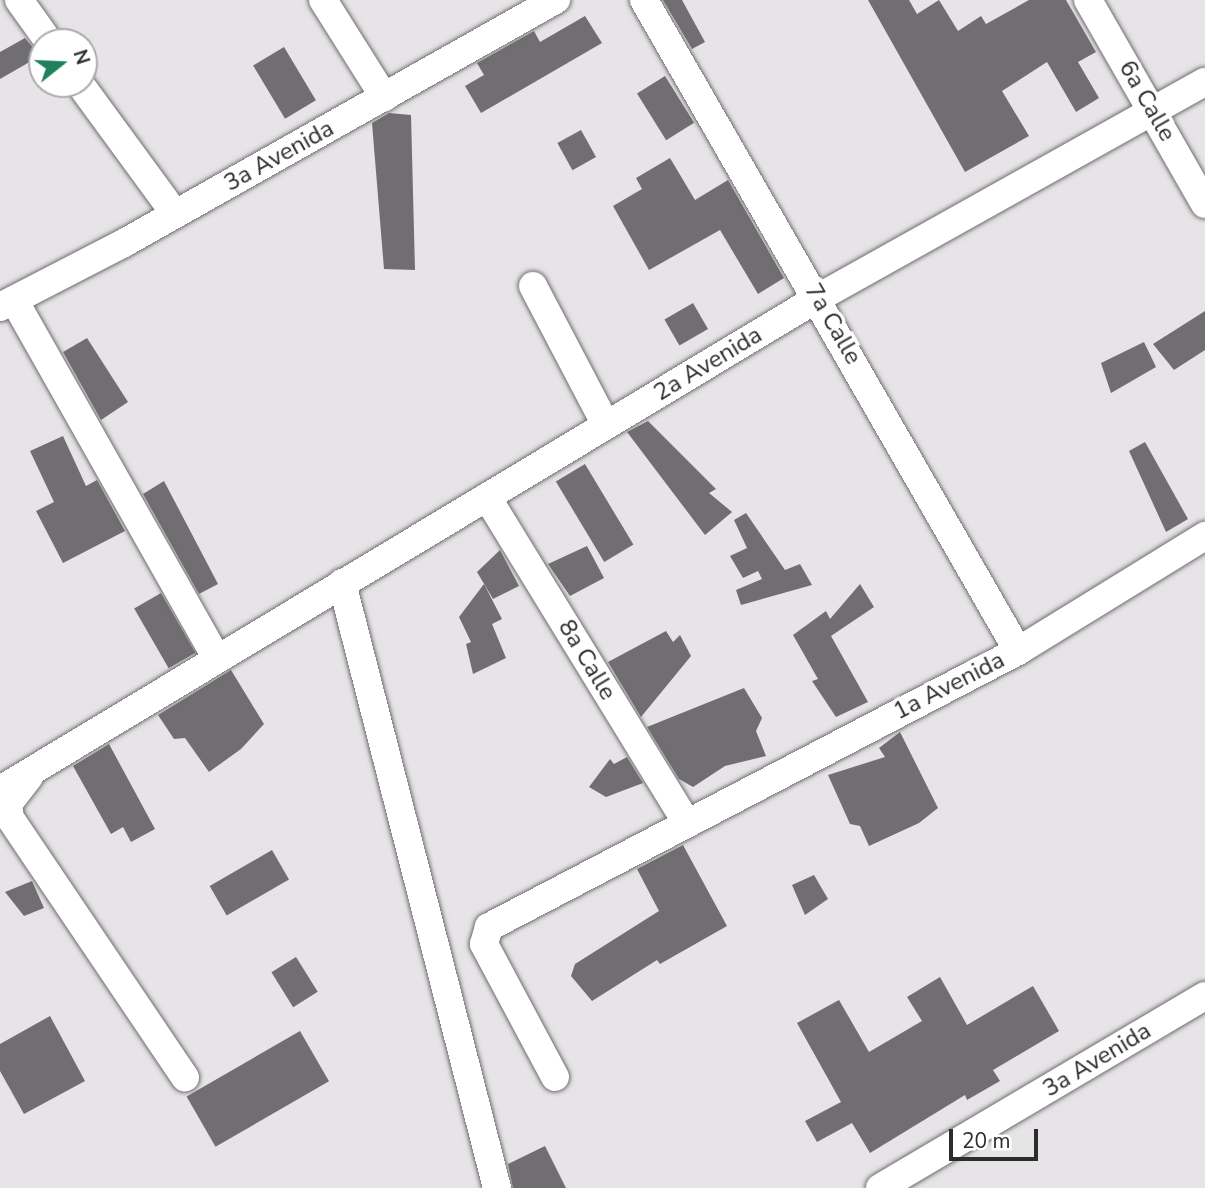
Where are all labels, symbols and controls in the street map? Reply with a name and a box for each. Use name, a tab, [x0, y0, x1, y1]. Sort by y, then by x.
north arrow	[28, 28, 98, 98]
text: N	[67, 46, 96, 68]
street label: 6a Calle	[1112, 55, 1182, 147]
street label: 3a Avenida	[219, 114, 339, 198]
street label: 7a Calle	[798, 278, 868, 370]
street label: 2a Avenida	[649, 320, 767, 408]
street label: 8a Calle	[552, 615, 622, 705]
street label: 1a Avenida	[889, 646, 1009, 726]
street label: 3a Avenida	[1038, 1016, 1156, 1104]
scale bar	[953, 1114, 1042, 1158]
text: 20 m	[962, 1127, 1011, 1155]

